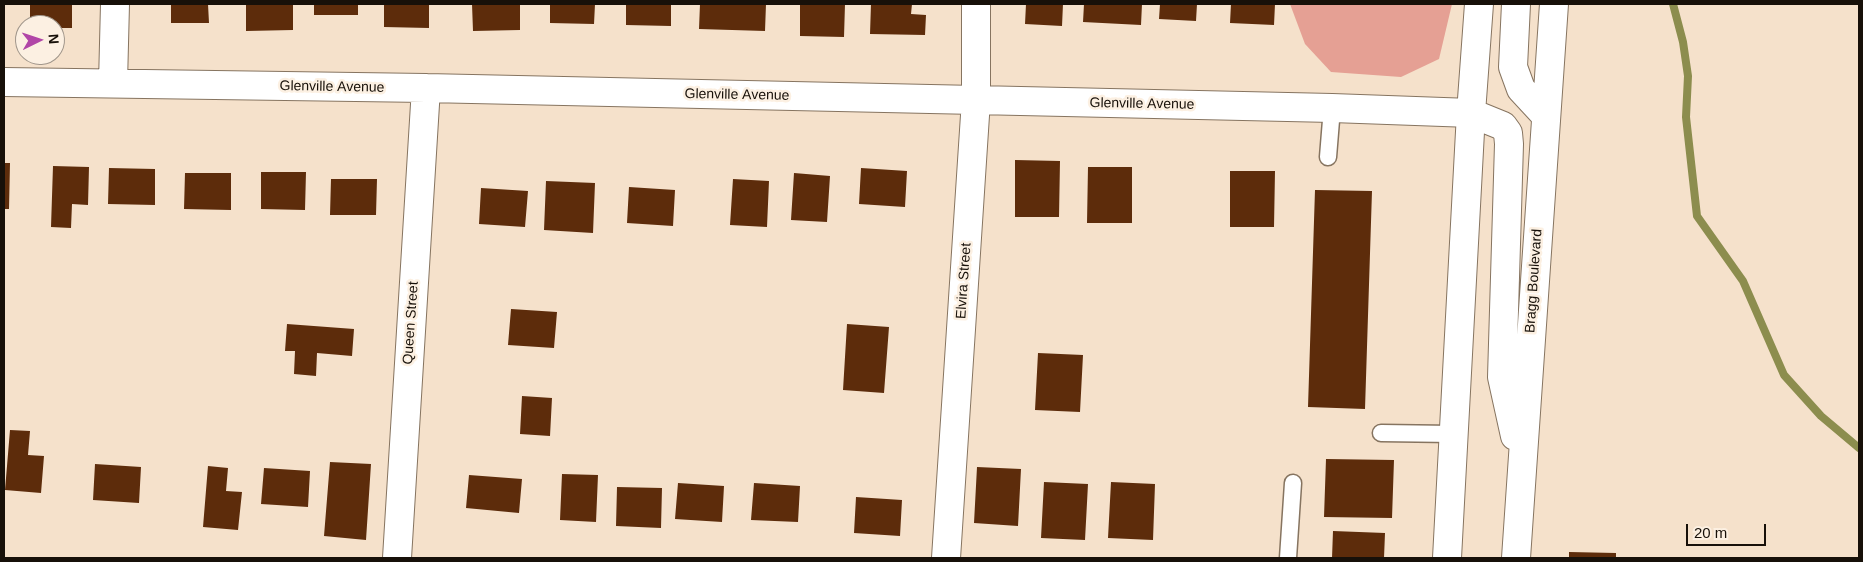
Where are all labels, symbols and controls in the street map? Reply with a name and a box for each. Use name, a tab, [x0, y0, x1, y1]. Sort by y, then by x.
north arrow	[15, 15, 65, 65]
text: N	[46, 33, 62, 45]
street label: Glenville Avenue	[279, 78, 385, 96]
street label: Glenville Avenue	[684, 86, 790, 104]
street label: Glenville Avenue	[1089, 95, 1195, 113]
street label: Bragg Boulevard	[1522, 228, 1546, 334]
street label: Elvira Street	[953, 242, 975, 320]
street label: Queen Street	[400, 281, 422, 365]
scale bar	[1688, 514, 1768, 546]
text: 20 m	[1694, 524, 1727, 541]

